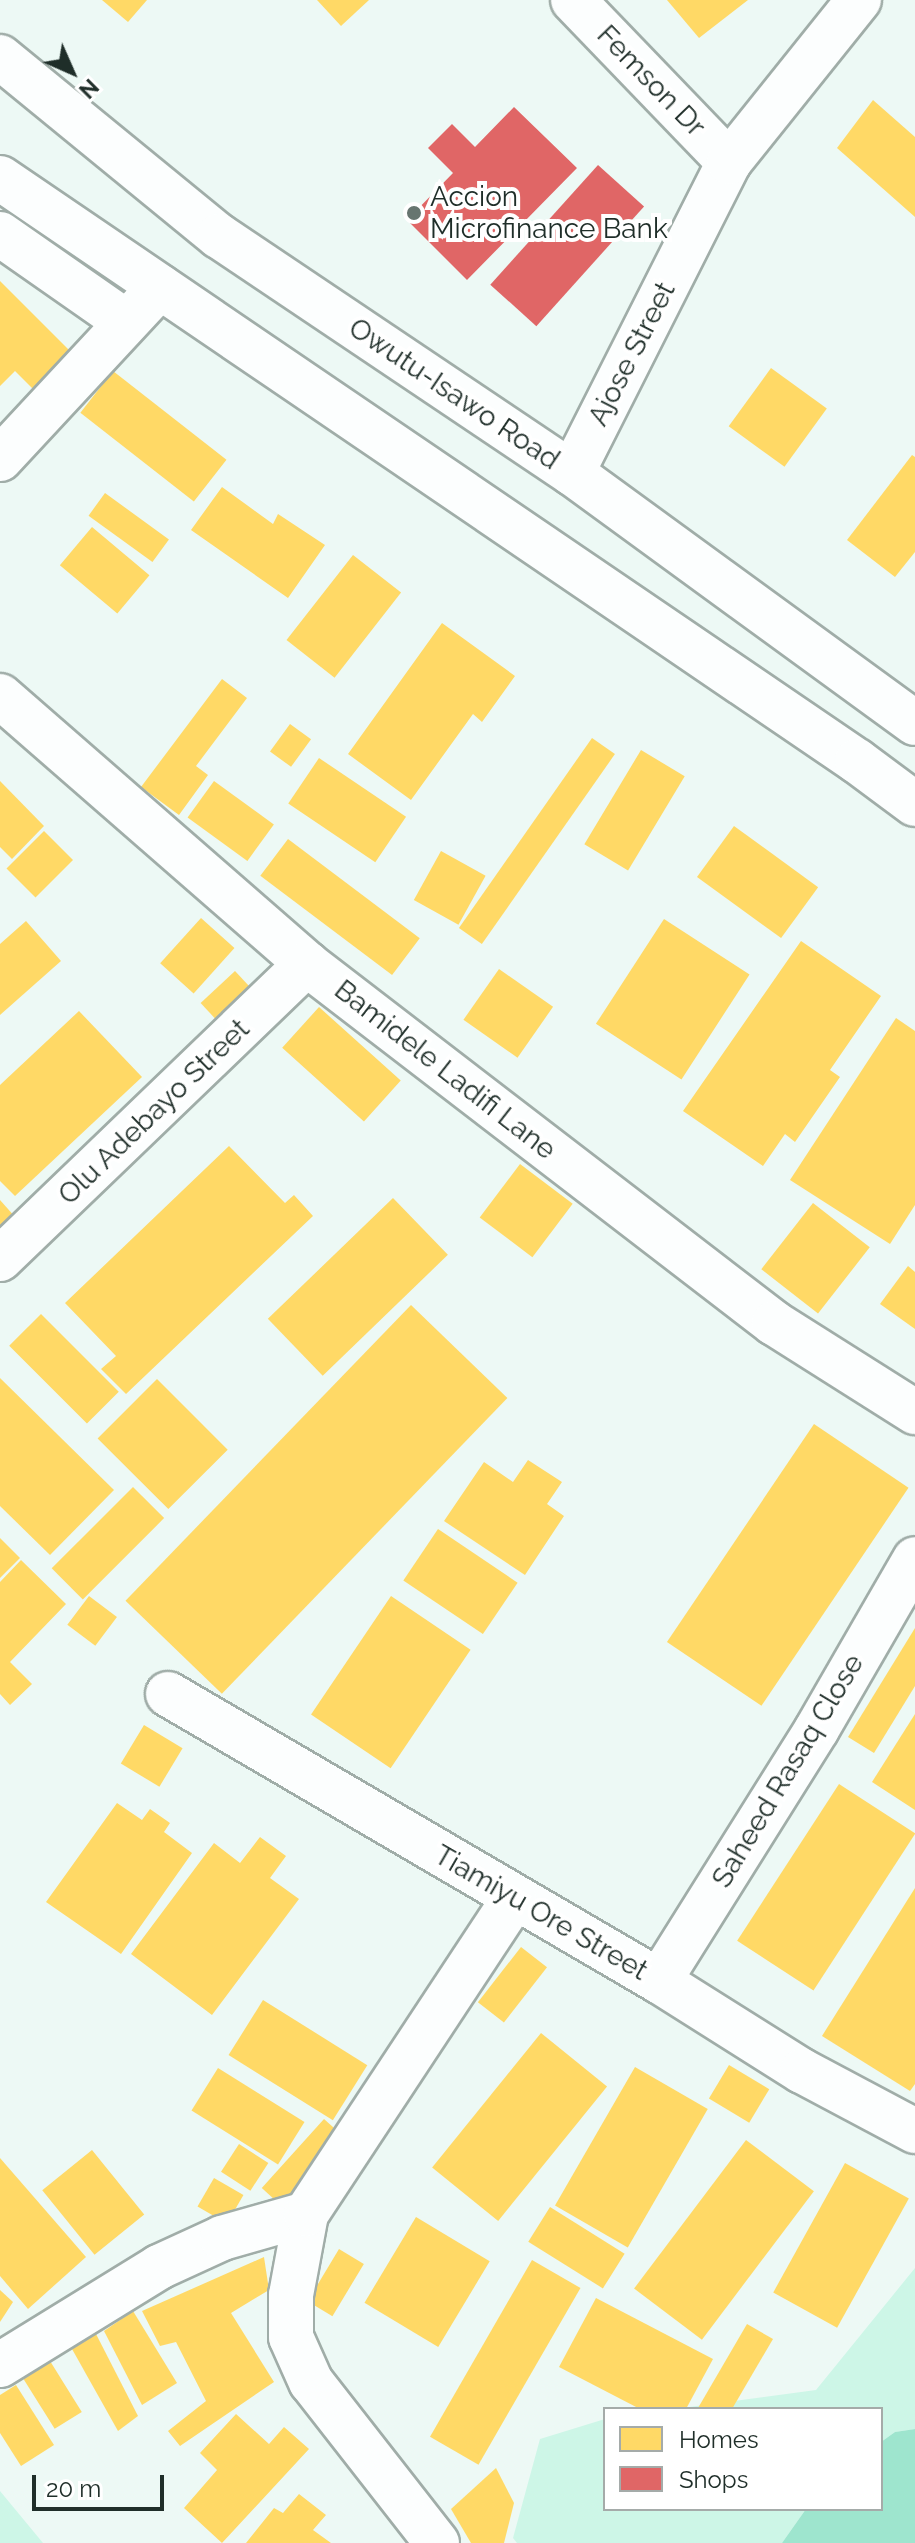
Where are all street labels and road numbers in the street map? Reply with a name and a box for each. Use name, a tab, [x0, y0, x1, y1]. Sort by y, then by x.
street label: Femson Dr	[590, 19, 712, 143]
street label: Ajose Street	[581, 277, 683, 431]
street label: Owutu-Isawo Road	[342, 311, 566, 477]
street label: Bamidele Ladifi Lane	[328, 973, 562, 1167]
street label: Olu Adebayo Street	[51, 1012, 257, 1212]
street label: Saheed Rasaq Close	[705, 1648, 871, 1894]
street label: Tiamiyu Ore Street	[428, 1838, 654, 1988]

